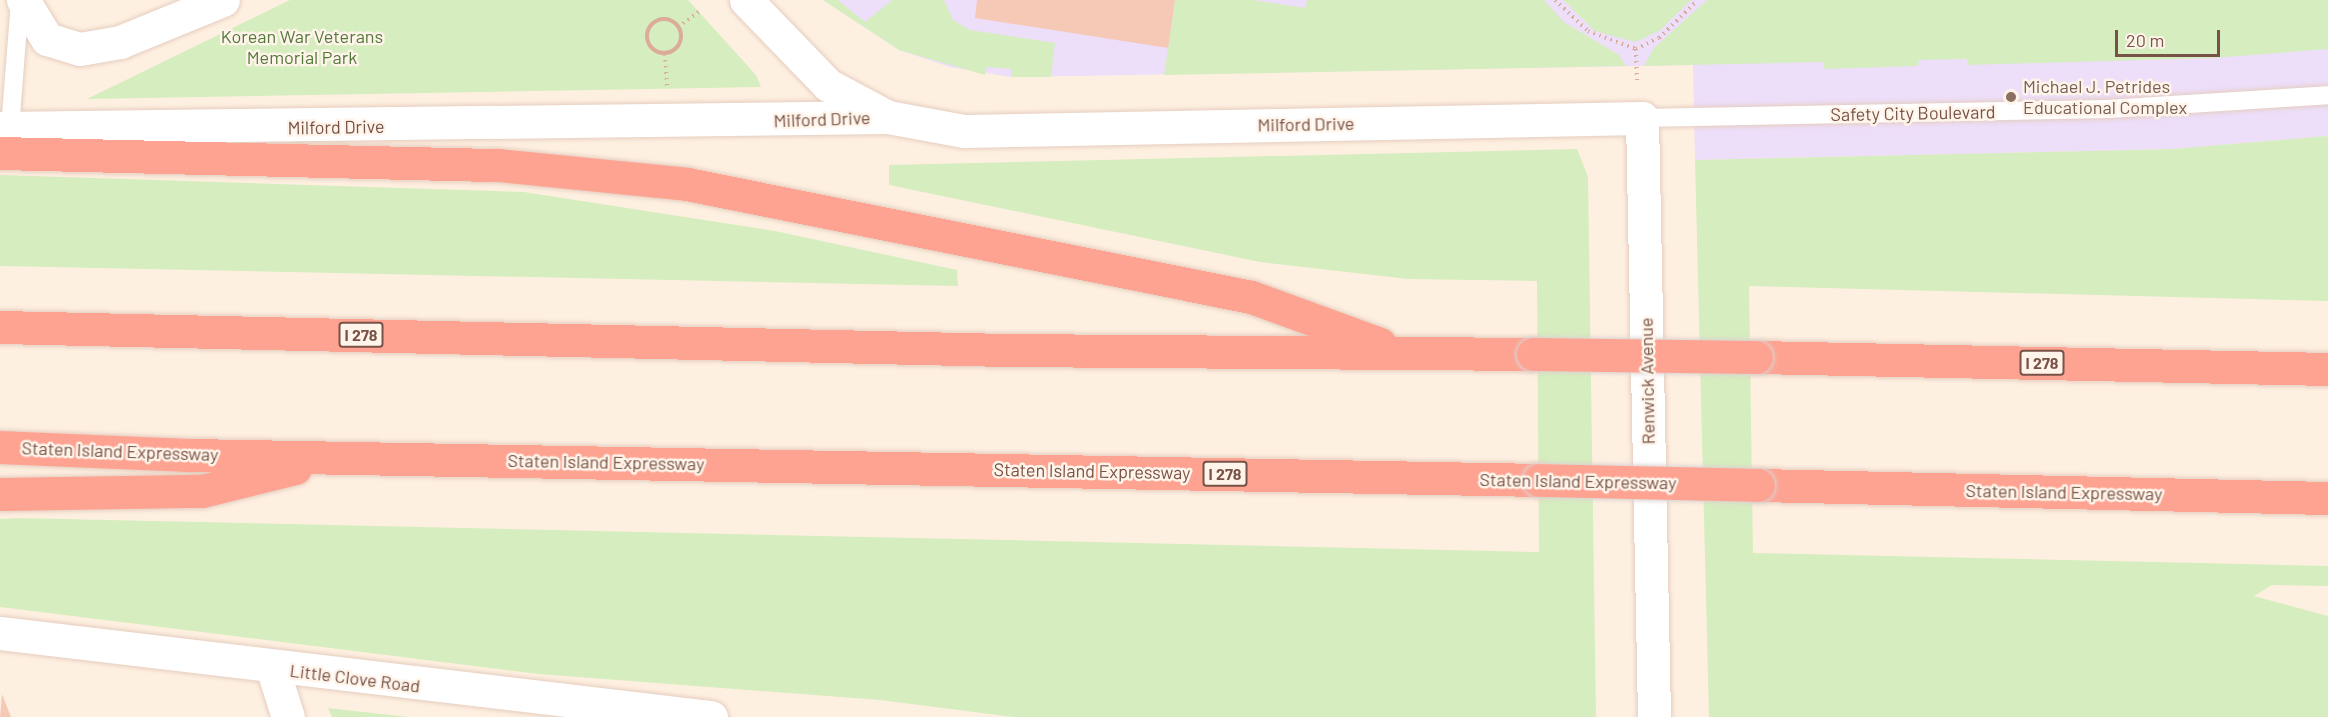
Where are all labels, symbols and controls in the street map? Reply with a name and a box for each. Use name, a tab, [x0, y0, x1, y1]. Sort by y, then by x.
scale bar	[2118, 18, 2223, 56]
park label: Korean War Veterans Memorial Park	[221, 26, 383, 68]
text: 20 m	[2126, 29, 2164, 51]
place label: Michael J. Petrides Educational Complex	[2023, 76, 2187, 118]
marker: Michael J. Petrides Educational Complex	[2004, 90, 2018, 104]
street label: Safety City Boulevard	[1830, 101, 1996, 125]
street label: Milford Drive	[773, 107, 871, 131]
street label: Milford Drive	[1257, 112, 1355, 136]
street label: Milford Drive	[287, 115, 385, 139]
street label: Renwick Avenue	[1635, 317, 1659, 445]
road number: I 278	[338, 322, 384, 348]
road number: I 278	[2020, 350, 2064, 376]
street label: Staten Island Expressway	[21, 437, 219, 465]
street label: Staten Island Expressway	[507, 449, 705, 475]
street label: Staten Island Expressway	[993, 458, 1191, 484]
road number: I 278	[1202, 461, 1248, 487]
street label: Staten Island Expressway	[1479, 468, 1677, 494]
street label: Staten Island Expressway	[1965, 479, 2163, 505]
street label: Little Clove Road	[289, 659, 421, 697]

